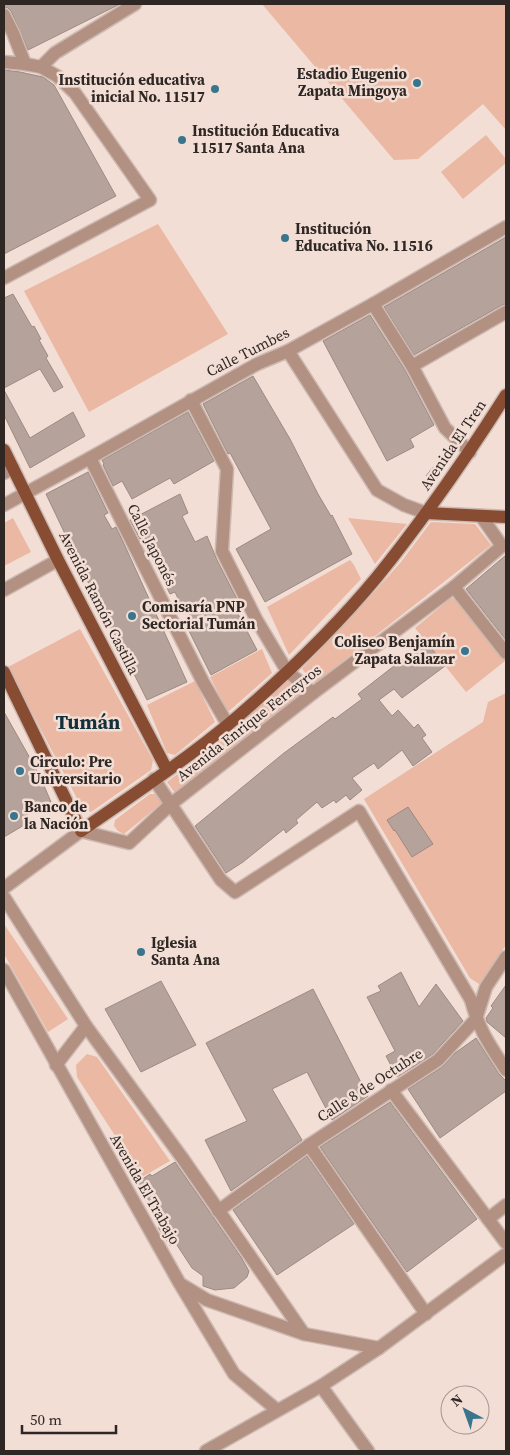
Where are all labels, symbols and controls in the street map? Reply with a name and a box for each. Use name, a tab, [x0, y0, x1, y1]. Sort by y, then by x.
place label: Estadio Eugenio Zapata Mingoya	[297, 63, 408, 101]
place label: Institución educativa inicial No. 11517	[59, 69, 206, 107]
marker: Estadio Eugenio Zapata Mingoya	[411, 77, 423, 89]
marker: Institución educativa inicial No. 11517	[209, 83, 221, 95]
place label: Institución Educativa 11517 Santa Ana	[192, 120, 340, 158]
marker: Institución Educativa 11517 Santa Ana	[176, 134, 188, 146]
place label: Institución Educativa No. 11516	[295, 218, 433, 256]
marker: Institución Educativa No. 11516	[279, 232, 291, 244]
street label: Calle Tumbes	[203, 322, 293, 381]
street label: Avenida El Tren	[414, 395, 491, 494]
street label: Calle Japonés	[123, 500, 182, 590]
street label: Avenida Ramón Castilla	[54, 528, 145, 678]
place label: Comisaría PNP Sectorial Tumán	[142, 596, 256, 634]
marker: Comisaría PNP Sectorial Tumán	[126, 610, 138, 622]
place label: Coliseo Benjamín Zapata Salazar	[334, 631, 455, 669]
marker: Coliseo Benjamín Zapata Salazar	[459, 645, 471, 657]
street label: Avenida Enrique Ferreyros	[172, 659, 325, 786]
district label: Tumán	[56, 708, 120, 736]
place label: Circulo: Pre Universitario	[30, 751, 122, 789]
marker: Circulo: Pre Universitario	[14, 765, 26, 777]
place label: Banco de la Nación	[24, 796, 88, 834]
marker: Banco de la Nación	[8, 810, 20, 822]
place label: Iglesia Santa Ana	[151, 932, 221, 970]
marker: Iglesia Santa Ana	[135, 946, 147, 958]
street label: Calle 8 de Octubre	[313, 1042, 427, 1127]
street label: Avenida El Trabajo	[105, 1129, 186, 1248]
north arrow	[440, 1385, 490, 1435]
text: N	[446, 1389, 467, 1411]
scale bar	[22, 1402, 116, 1434]
text: 50 m	[30, 1409, 62, 1430]

